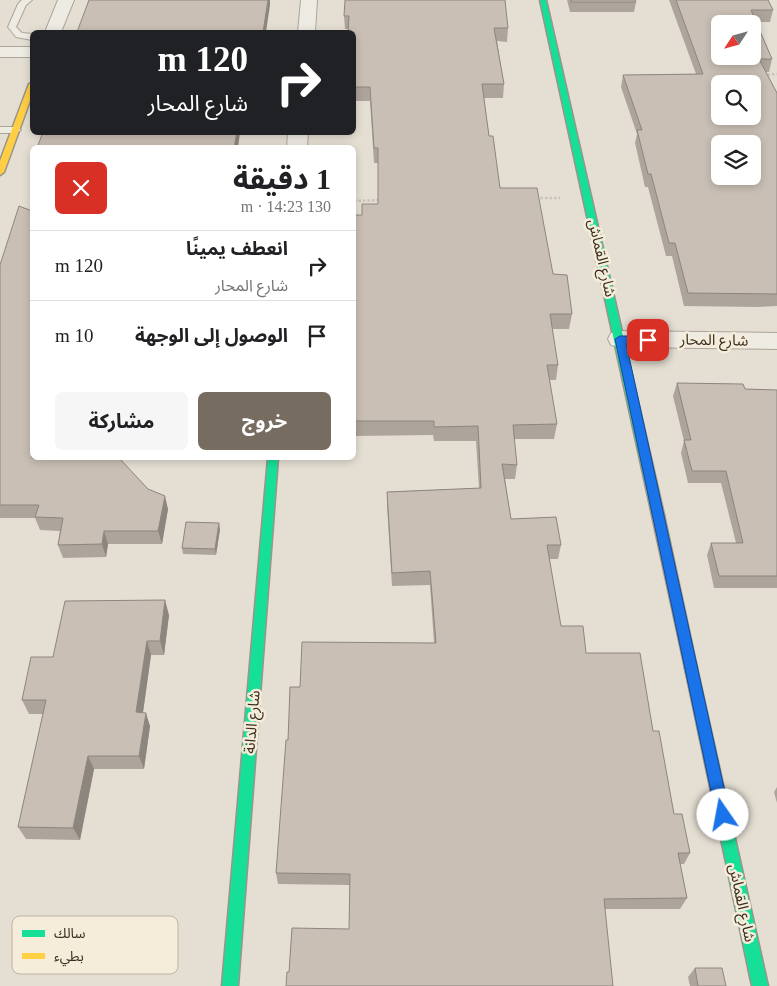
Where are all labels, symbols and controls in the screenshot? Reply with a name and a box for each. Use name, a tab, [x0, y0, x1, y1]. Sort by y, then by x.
north arrow	[711, 15, 761, 65]
map controls	[711, 15, 761, 185]
text: 120 m	[158, 40, 248, 79]
icon: right	[266, 50, 331, 115]
button: search	[711, 75, 761, 125]
text: شارع المحار	[147, 91, 248, 116]
button: layers	[711, 135, 761, 185]
button: close	[55, 162, 107, 214]
text: 1 دقيقة	[233, 162, 331, 195]
text: 130 m · 14:23	[241, 198, 331, 215]
street label: شارع القماش	[581, 218, 619, 299]
text: انعطف يمينًا	[186, 238, 288, 259]
icon: right	[303, 252, 331, 280]
text: 120 m	[55, 255, 103, 276]
text: شارع المحار	[215, 277, 288, 294]
pin	[627, 319, 669, 361]
icon: arrive	[303, 322, 331, 350]
text: 10 m	[55, 325, 94, 346]
text: الوصول إلى الوجهة	[135, 325, 288, 346]
icon: arrive	[634, 326, 662, 354]
street label: شارع المحار	[679, 331, 749, 353]
button: مشاركة	[55, 392, 188, 450]
button: خروج	[198, 392, 331, 450]
street label: شارع الدانة	[241, 690, 267, 755]
position arrow	[696, 788, 748, 840]
street label: شارع القماش	[722, 863, 758, 944]
legend	[12, 916, 178, 974]
text: سالك	[54, 926, 86, 941]
text: بطيء	[54, 949, 84, 967]

